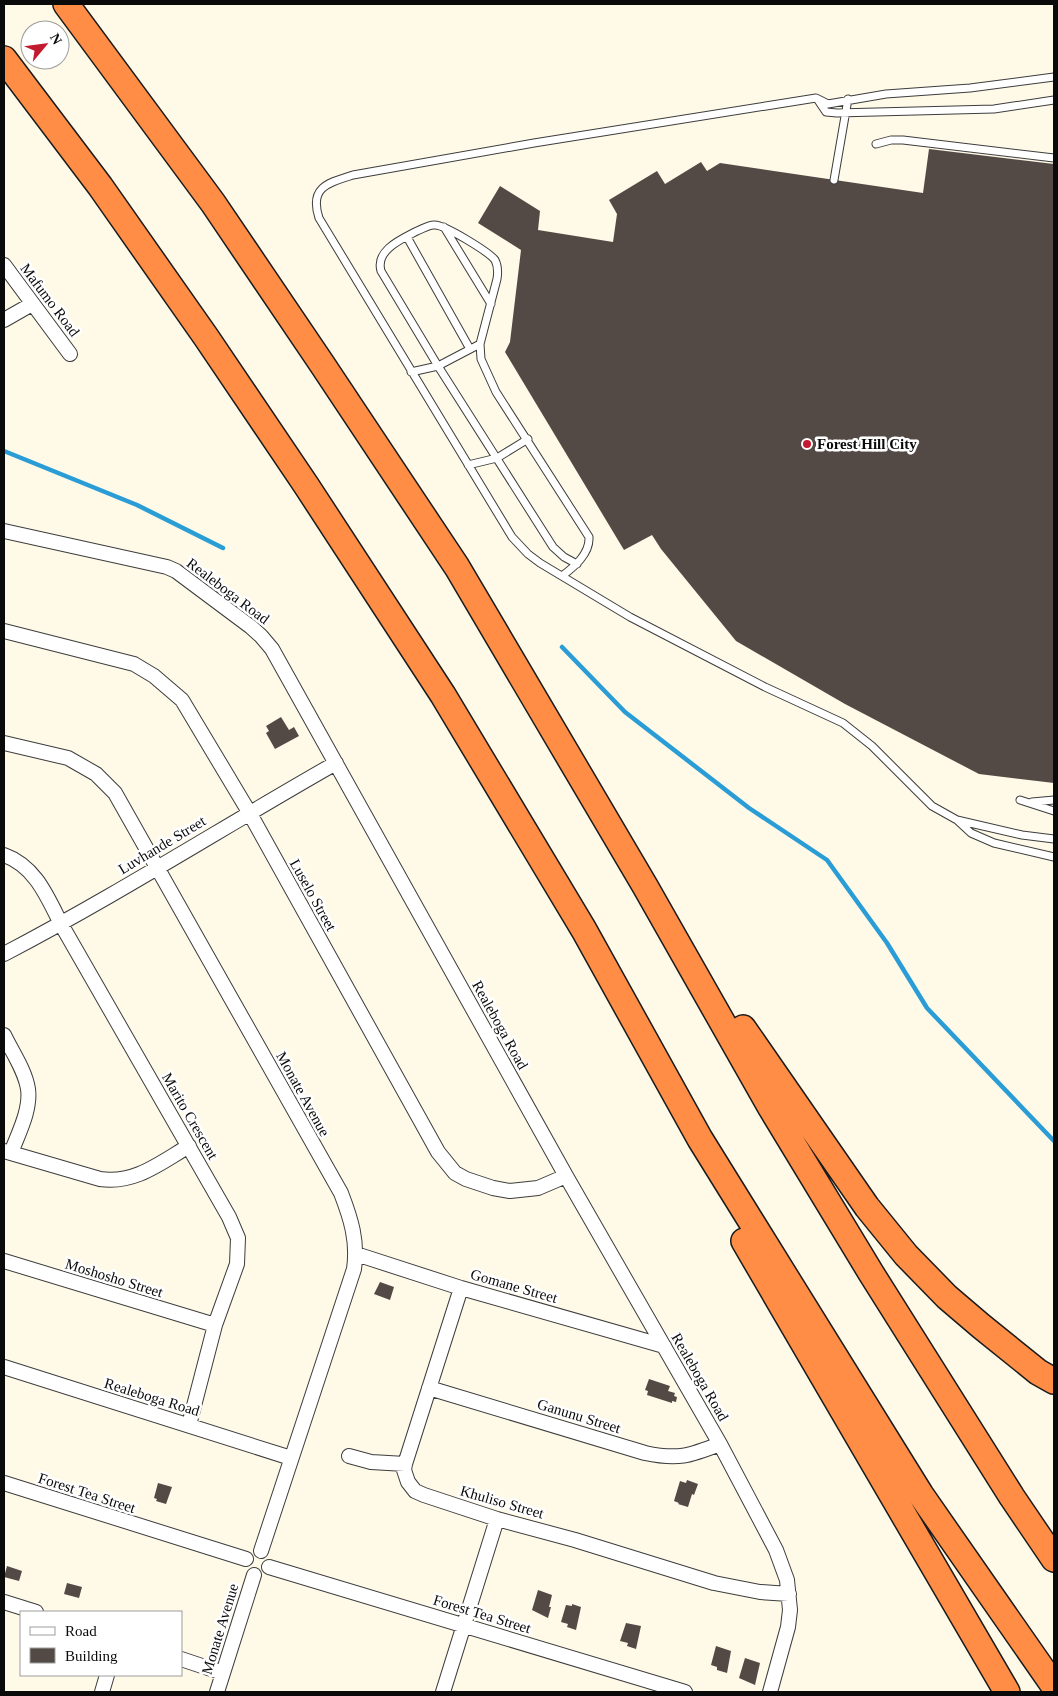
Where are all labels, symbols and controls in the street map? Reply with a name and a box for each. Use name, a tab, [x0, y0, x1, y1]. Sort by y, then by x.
north arrow	[20, 20, 70, 70]
text: N	[47, 31, 65, 47]
street label: Mafumo Road	[17, 260, 83, 340]
place label: Forest Hill City	[817, 436, 917, 452]
marker: Forest Hill City	[801, 438, 813, 450]
street label: Realeboga Road	[184, 555, 273, 627]
street label: Luvhande Street	[116, 812, 209, 877]
street label: Luselo Street	[287, 856, 340, 934]
street label: Realeboga Road	[469, 978, 531, 1072]
street label: Monate Avenue	[273, 1049, 333, 1139]
street label: Marito Crescent	[159, 1070, 222, 1163]
street label: Moshosho Street	[63, 1256, 166, 1301]
street label: Gomane Street	[469, 1266, 560, 1306]
street label: Realeboga Road	[668, 1330, 732, 1424]
street label: Realeboga Road	[102, 1375, 202, 1419]
street label: Ganunu Street	[535, 1396, 623, 1436]
street label: Forest Tea Street	[36, 1470, 138, 1516]
street label: Khuliso Street	[458, 1482, 546, 1522]
street label: Monate Avenue	[199, 1581, 242, 1676]
street label: Forest Tea Street	[431, 1592, 533, 1637]
legend	[20, 1611, 182, 1676]
text: Road	[65, 1623, 97, 1639]
text: Building	[65, 1648, 118, 1664]

